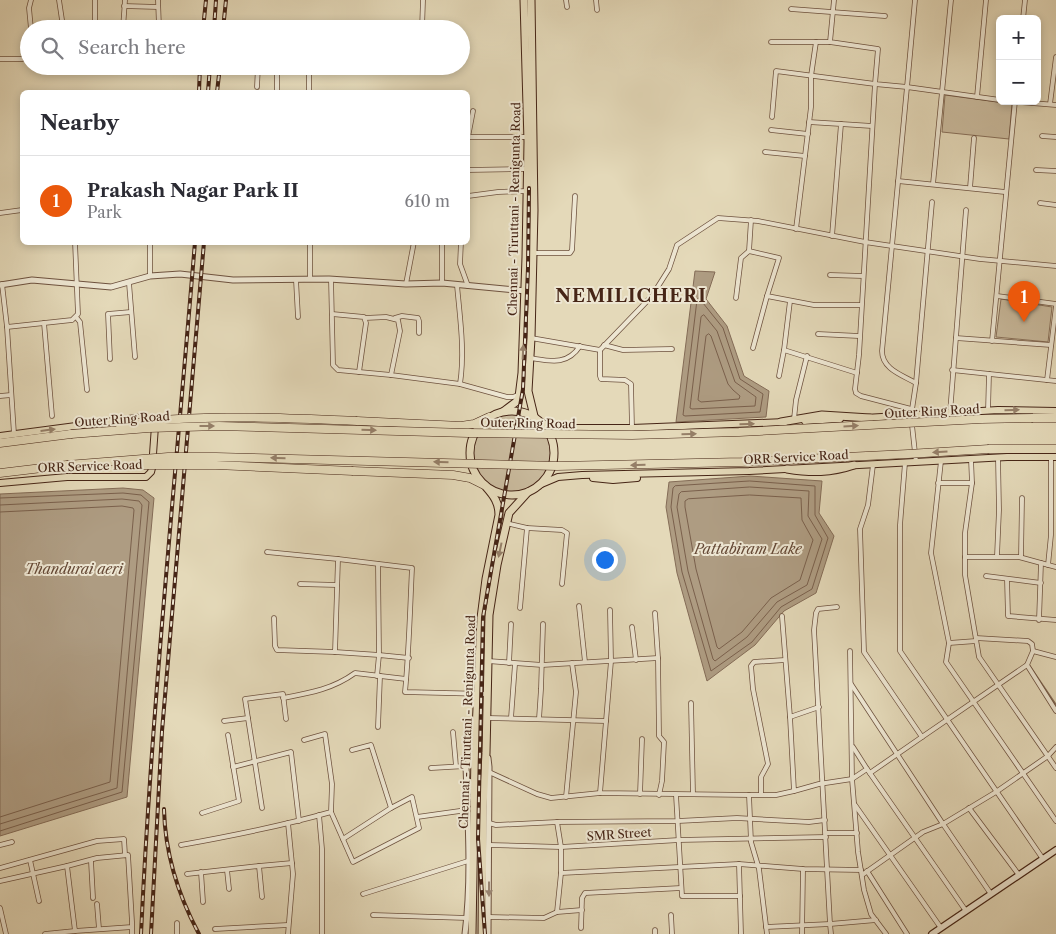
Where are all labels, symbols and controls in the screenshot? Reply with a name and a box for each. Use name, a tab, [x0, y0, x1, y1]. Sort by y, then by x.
map controls	[996, 15, 1041, 105]
button: +	[996, 15, 1041, 60]
search box	[20, 20, 470, 75]
icon: search	[38, 34, 66, 62]
text: Search here	[78, 36, 186, 59]
button: −	[996, 60, 1041, 105]
street label: Chennai - Tiruttani - Renigunta Road	[505, 101, 523, 316]
text: Nearby	[40, 110, 119, 135]
text: Prakash Nagar Park II	[87, 179, 299, 202]
text: 1	[52, 191, 60, 211]
text: 610 m	[405, 191, 450, 211]
text: Park	[87, 202, 122, 222]
pin: 1	[1008, 281, 1040, 322]
district label: NEMILICHERI	[555, 285, 707, 307]
one-way arrow	[519, 343, 527, 359]
street label: Outer Ring Road	[884, 401, 981, 421]
one-way arrow	[1004, 406, 1020, 414]
street label: Outer Ring Road	[74, 408, 171, 430]
street label: Outer Ring Road	[480, 415, 577, 431]
one-way arrow	[739, 419, 755, 427]
one-way arrow	[199, 422, 215, 430]
one-way arrow	[843, 422, 859, 430]
one-way arrow	[41, 426, 57, 434]
one-way arrow	[361, 426, 377, 434]
one-way arrow	[681, 429, 697, 437]
street label: ORR Service Road	[743, 447, 850, 467]
one-way arrow	[932, 449, 948, 457]
one-way arrow	[270, 453, 286, 461]
street label: ORR Service Road	[37, 457, 143, 475]
one-way arrow	[432, 458, 448, 466]
one-way arrow	[630, 461, 646, 469]
water label: Pattabiram Lake	[693, 540, 803, 558]
one-way arrow	[496, 543, 504, 558]
your location	[592, 547, 618, 573]
water label: Thandurai aeri	[25, 560, 125, 578]
street label: Chennai - Tiruttani - Renigunta Road	[456, 614, 478, 829]
street label: SMR Street	[586, 824, 653, 844]
one-way arrow	[485, 881, 493, 897]

